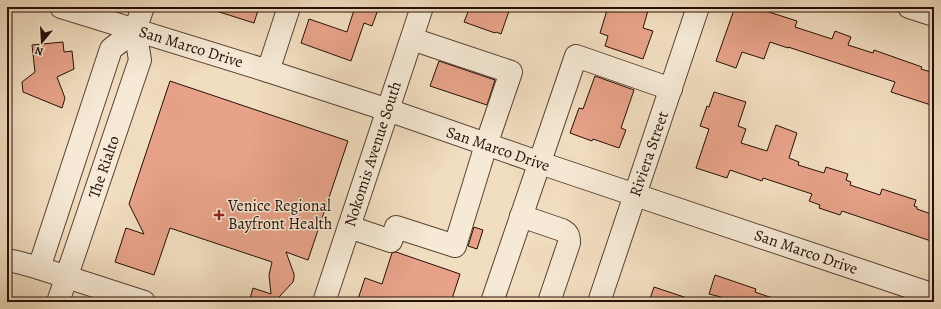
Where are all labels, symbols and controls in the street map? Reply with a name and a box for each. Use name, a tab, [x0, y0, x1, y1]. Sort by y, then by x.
street label: San Marco Drive	[136, 21, 246, 73]
north arrow	[22, 22, 62, 62]
text: N	[33, 43, 45, 59]
street label: Nokomis Avenue South	[339, 78, 407, 229]
street label: Riviera Street	[624, 108, 674, 200]
street label: San Marco Drive	[443, 121, 553, 177]
street label: The Rialto	[83, 133, 125, 201]
place label: Venice Regional Bayfront Health	[227, 195, 333, 235]
marker: Venice Regional Bayfront Health	[213, 209, 225, 221]
street label: San Marco Drive	[751, 224, 861, 280]

